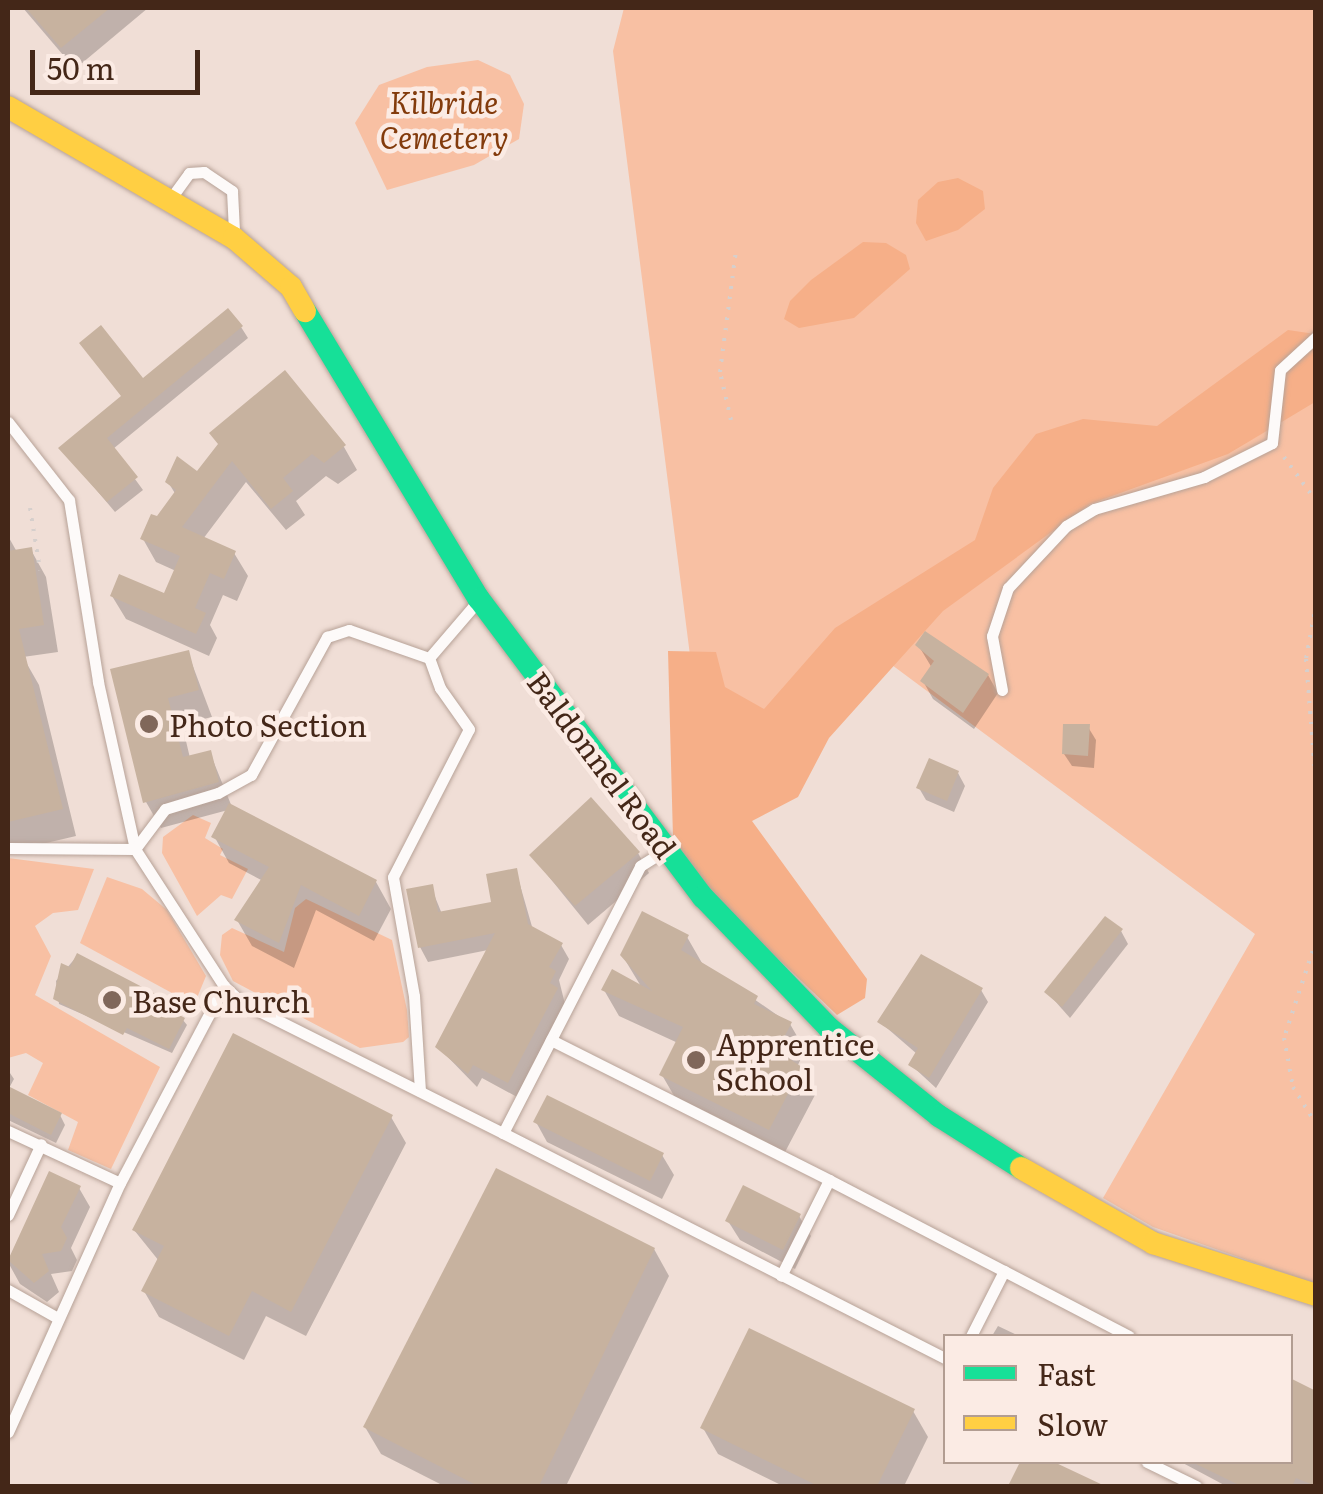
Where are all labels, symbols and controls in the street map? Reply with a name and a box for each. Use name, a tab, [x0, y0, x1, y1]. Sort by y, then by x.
scale bar	[35, 30, 205, 92]
text: 50 m	[47, 45, 115, 89]
park label: Kilbride Cemetery	[379, 83, 509, 154]
street label: Baldonnel Road	[521, 664, 685, 864]
place label: Photo Section	[169, 706, 367, 742]
marker: Photo Section	[138, 713, 160, 735]
place label: Base Church	[132, 982, 310, 1018]
marker: Base Church	[101, 989, 123, 1011]
place label: Apprentice School	[716, 1025, 874, 1096]
marker: Apprentice School	[685, 1049, 707, 1071]
legend	[943, 1334, 1293, 1464]
text: Fast	[1037, 1351, 1096, 1395]
text: Slow	[1037, 1401, 1108, 1445]

